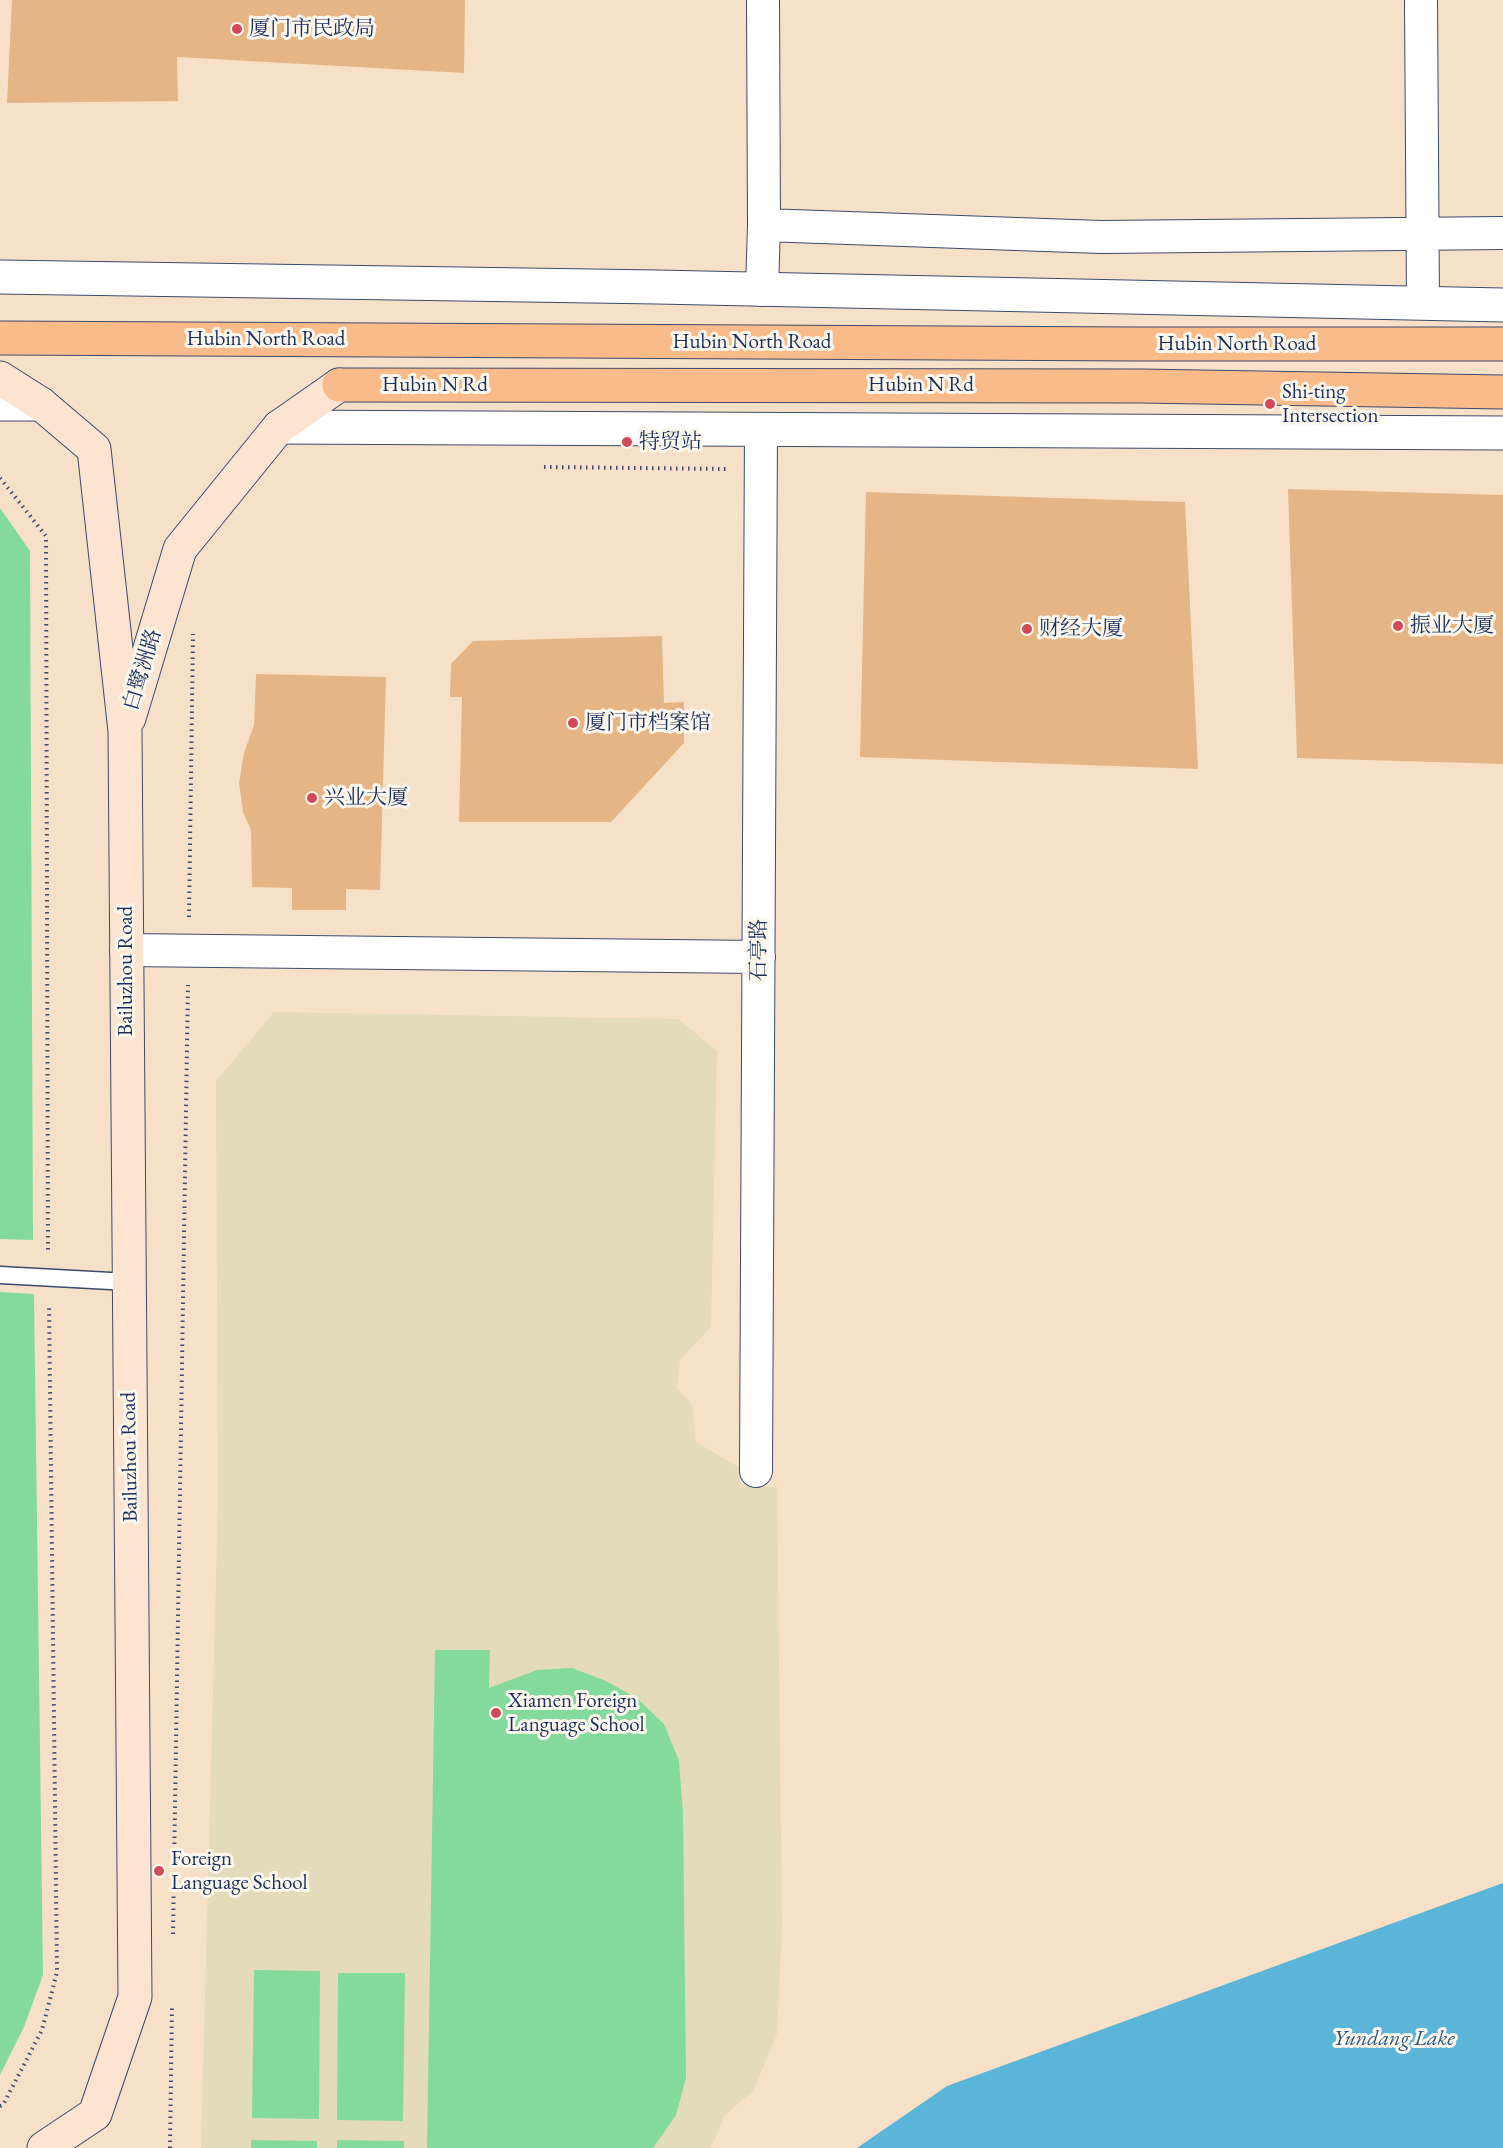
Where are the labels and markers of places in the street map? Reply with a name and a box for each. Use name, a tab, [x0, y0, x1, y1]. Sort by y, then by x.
place label: 厦门市民政局	[249, 16, 375, 42]
marker: 厦门市民政局	[230, 22, 244, 36]
place label: Shi-ting Intersection	[1282, 379, 1379, 429]
marker: Shi-ting Intersection	[1263, 397, 1277, 411]
place label: 特贸站	[639, 429, 702, 455]
marker: 特贸站	[620, 435, 634, 449]
place label: 振业大厦	[1410, 613, 1494, 639]
place label: 财经大厦	[1039, 616, 1123, 642]
marker: 振业大厦	[1391, 619, 1405, 633]
marker: 财经大厦	[1020, 622, 1034, 636]
place label: 厦门市档案馆	[585, 710, 711, 736]
marker: 厦门市档案馆	[566, 716, 580, 730]
place label: 兴业大厦	[324, 785, 408, 811]
marker: 兴业大厦	[305, 791, 319, 805]
place label: Xiamen Foreign Language School	[508, 1688, 644, 1738]
marker: Xiamen Foreign Language School	[489, 1706, 503, 1720]
place label: Foreign Language School	[171, 1846, 307, 1896]
marker: Foreign Language School	[152, 1864, 166, 1878]

